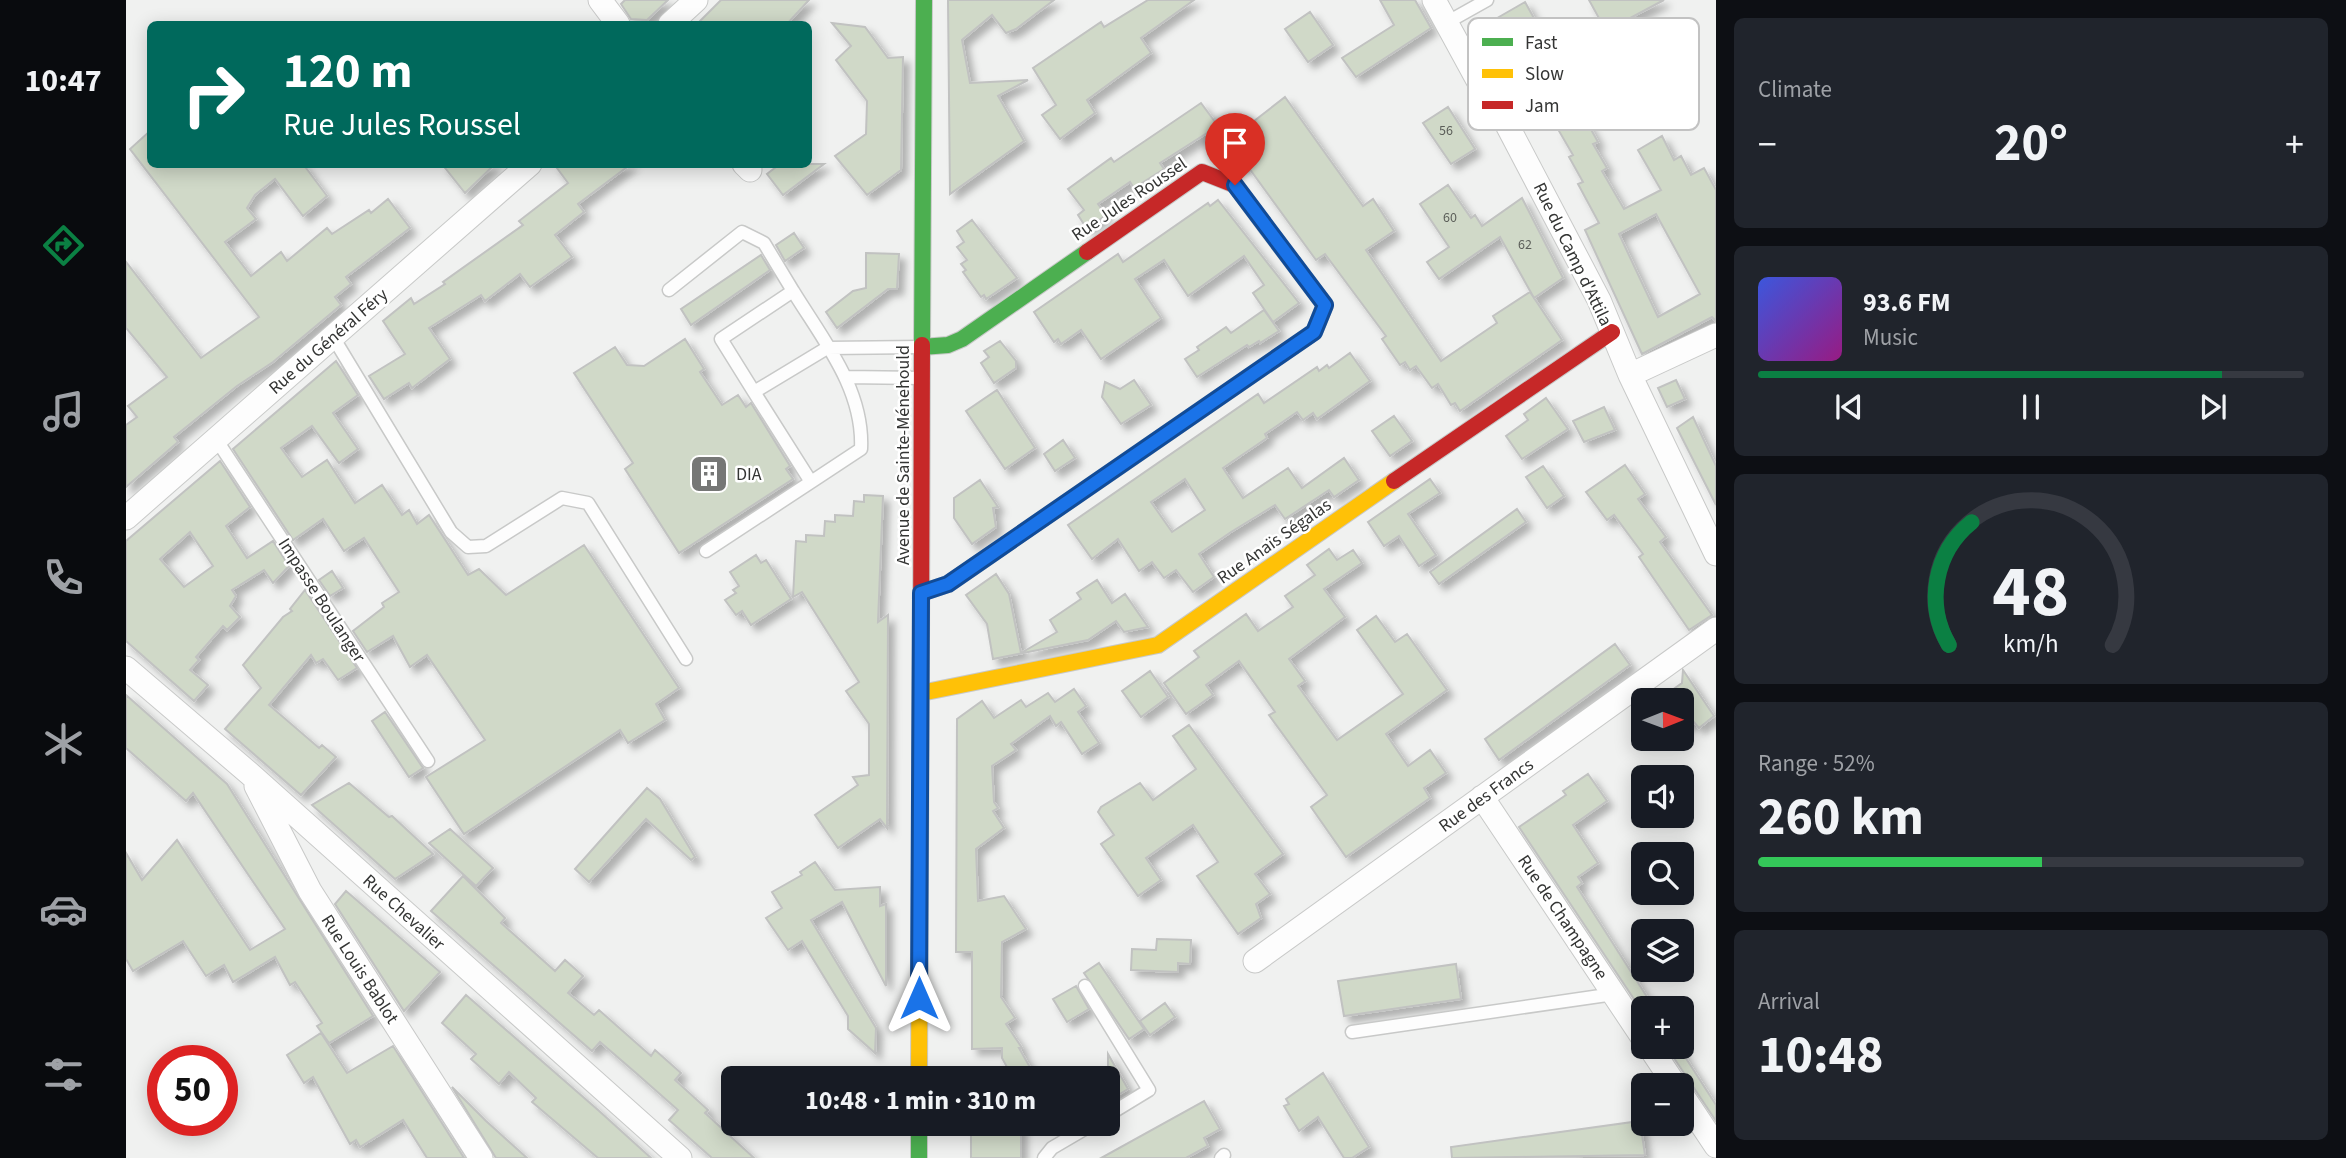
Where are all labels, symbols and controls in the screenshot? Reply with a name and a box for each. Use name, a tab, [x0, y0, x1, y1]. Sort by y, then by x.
legend	[1468, 18, 1699, 130]
text: Fast	[1525, 30, 1558, 57]
text: 120 m	[283, 37, 412, 107]
icon: right	[168, 49, 259, 140]
text: 10:47	[24, 58, 102, 104]
text: Slow	[1525, 61, 1564, 88]
text: Climate	[1758, 73, 1832, 106]
text: Jam	[1525, 93, 1559, 120]
text: Rue Jules Roussel	[283, 102, 521, 148]
text: 20°	[1994, 107, 2068, 181]
pin	[1205, 113, 1265, 185]
text: −	[1758, 118, 1777, 172]
text: +	[2285, 118, 2304, 172]
house number: 56	[1439, 121, 1453, 141]
icon: arrive	[1216, 124, 1254, 162]
street label: Rue Jules Roussel	[1067, 152, 1192, 247]
street label: Rue du Camp d'Attila	[1527, 178, 1618, 330]
house number: 60	[1443, 208, 1457, 228]
icon: directions	[39, 221, 88, 270]
house number: 62	[1518, 235, 1532, 255]
street label: Rue du Général Féry	[263, 282, 394, 400]
text: 93.6 FM	[1863, 284, 1951, 321]
text: Music	[1863, 321, 1918, 354]
street label: Avenue de Sainte-Ménehould	[891, 345, 916, 565]
icon: music	[39, 387, 88, 436]
icon: previous	[1830, 388, 1868, 426]
icon: pause	[2012, 388, 2050, 426]
icon: next	[2194, 388, 2232, 426]
building icon: DIA	[688, 453, 730, 495]
place label: DIA	[736, 462, 762, 487]
street label: Rue Anaïs Ségalas	[1212, 493, 1336, 590]
street label: Impasse Boulanger	[272, 533, 372, 668]
text: 48	[1993, 540, 2069, 644]
icon: phone	[39, 553, 88, 602]
text: km/h	[2003, 626, 2059, 662]
north arrow	[1631, 688, 1694, 751]
map controls	[1631, 688, 1694, 1136]
icon: climate	[39, 719, 88, 768]
text: Range · 52%	[1758, 747, 1875, 780]
street label: Rue des Francs	[1434, 752, 1539, 838]
button: sound	[1631, 765, 1694, 828]
text: 260 km	[1758, 781, 1924, 855]
button: search	[1631, 842, 1694, 905]
street label: Rue de Champagne	[1511, 850, 1614, 985]
street label: Rue Chevalier	[357, 869, 451, 957]
icon: car	[39, 885, 88, 934]
street label: Rue Louis Bablot	[315, 910, 404, 1029]
button: layers	[1631, 919, 1694, 982]
position arrow	[882, 961, 956, 1035]
text: Arrival	[1758, 985, 1820, 1018]
button: +	[1631, 996, 1694, 1059]
text: 10:48	[1758, 1019, 1883, 1093]
speed limit sign: 50	[147, 1045, 238, 1136]
icon: filters	[39, 1050, 88, 1099]
button: −	[1631, 1073, 1694, 1136]
text: 10:48 · 1 min · 310 m	[805, 1082, 1036, 1119]

